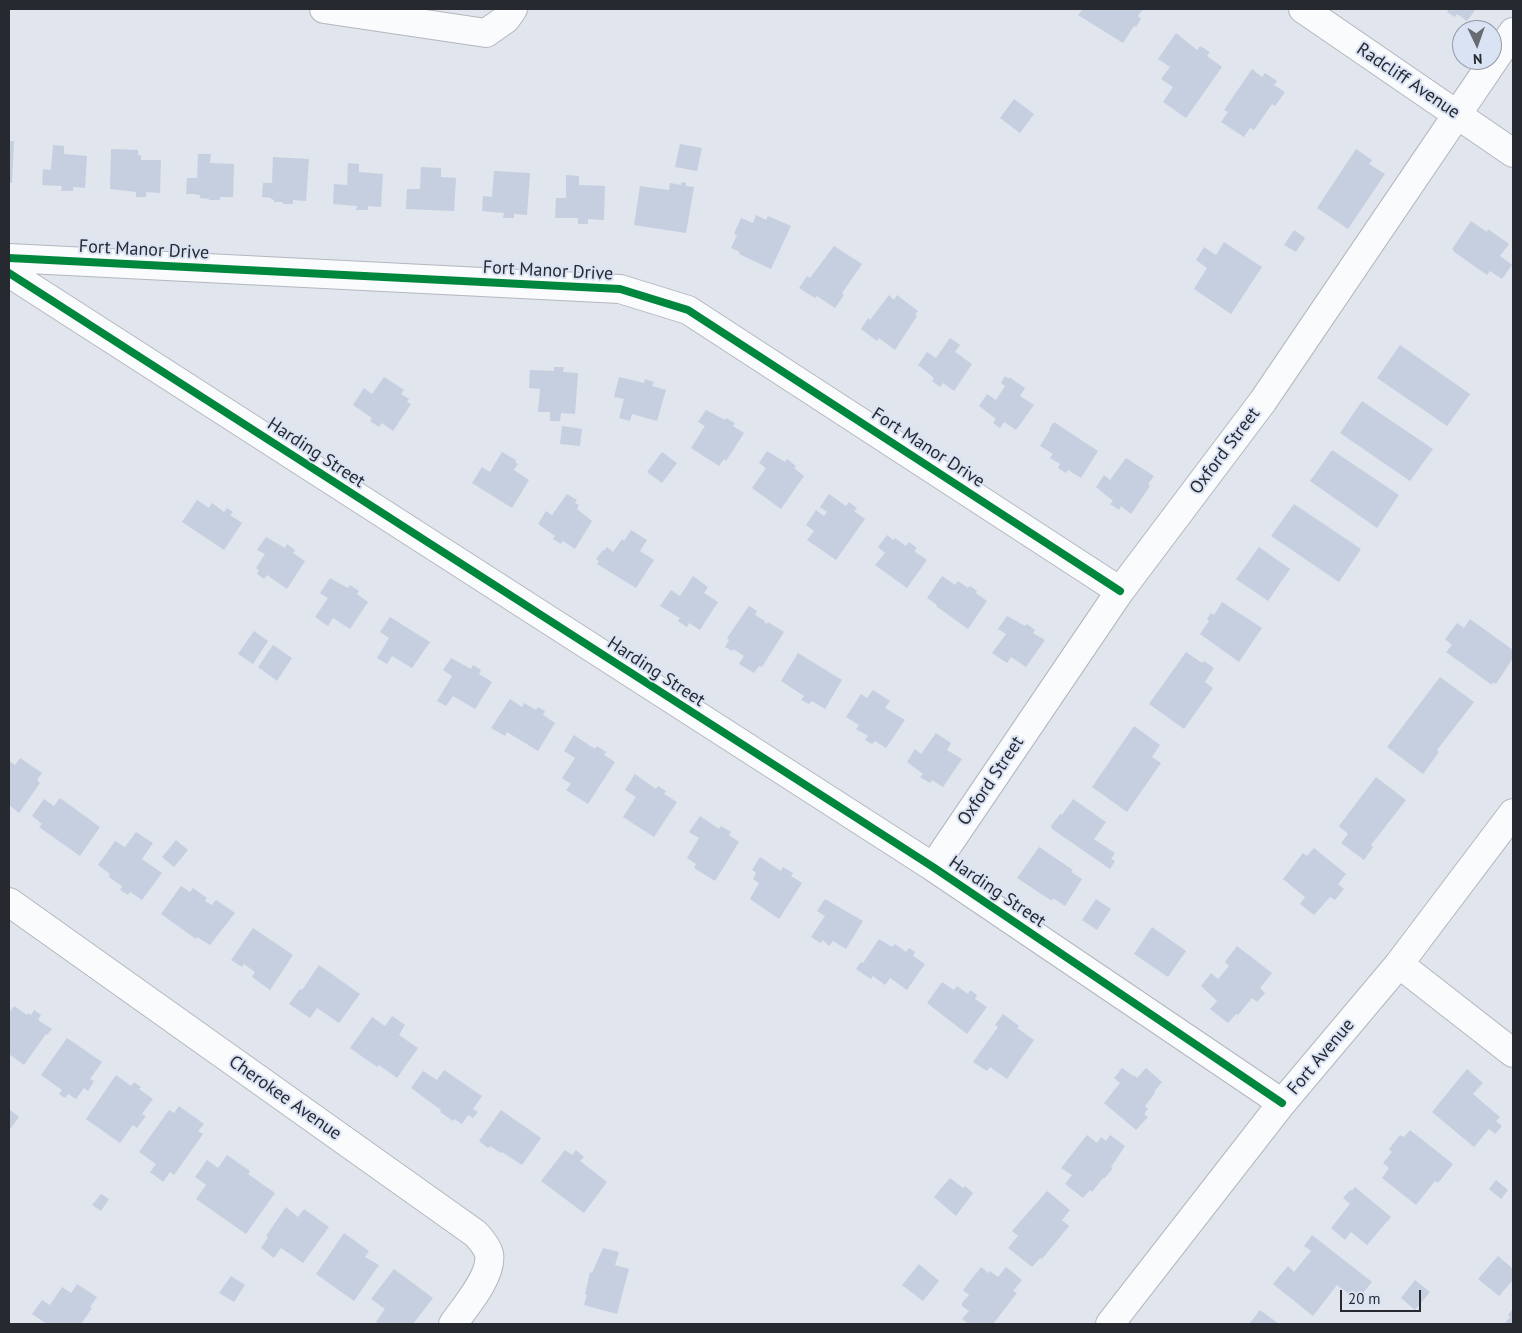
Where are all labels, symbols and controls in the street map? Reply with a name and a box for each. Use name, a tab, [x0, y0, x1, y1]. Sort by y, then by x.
north arrow	[1452, 20, 1502, 70]
street label: Radcliff Avenue	[1352, 39, 1464, 123]
text: N	[1473, 50, 1483, 68]
street label: Fort Manor Drive	[78, 236, 210, 264]
street label: Fort Manor Drive	[482, 257, 614, 285]
street label: Fort Manor Drive	[867, 403, 989, 493]
street label: Oxford Street	[1185, 403, 1265, 499]
street label: Harding Street	[263, 413, 369, 493]
street label: Harding Street	[603, 632, 709, 712]
street label: Oxford Street	[953, 732, 1029, 830]
street label: Harding Street	[945, 852, 1049, 932]
street label: Fort Avenue	[1283, 1015, 1359, 1099]
street label: Cherokee Avenue	[225, 1051, 345, 1145]
scale bar	[1342, 1280, 1423, 1312]
text: 20 m	[1348, 1289, 1381, 1308]

